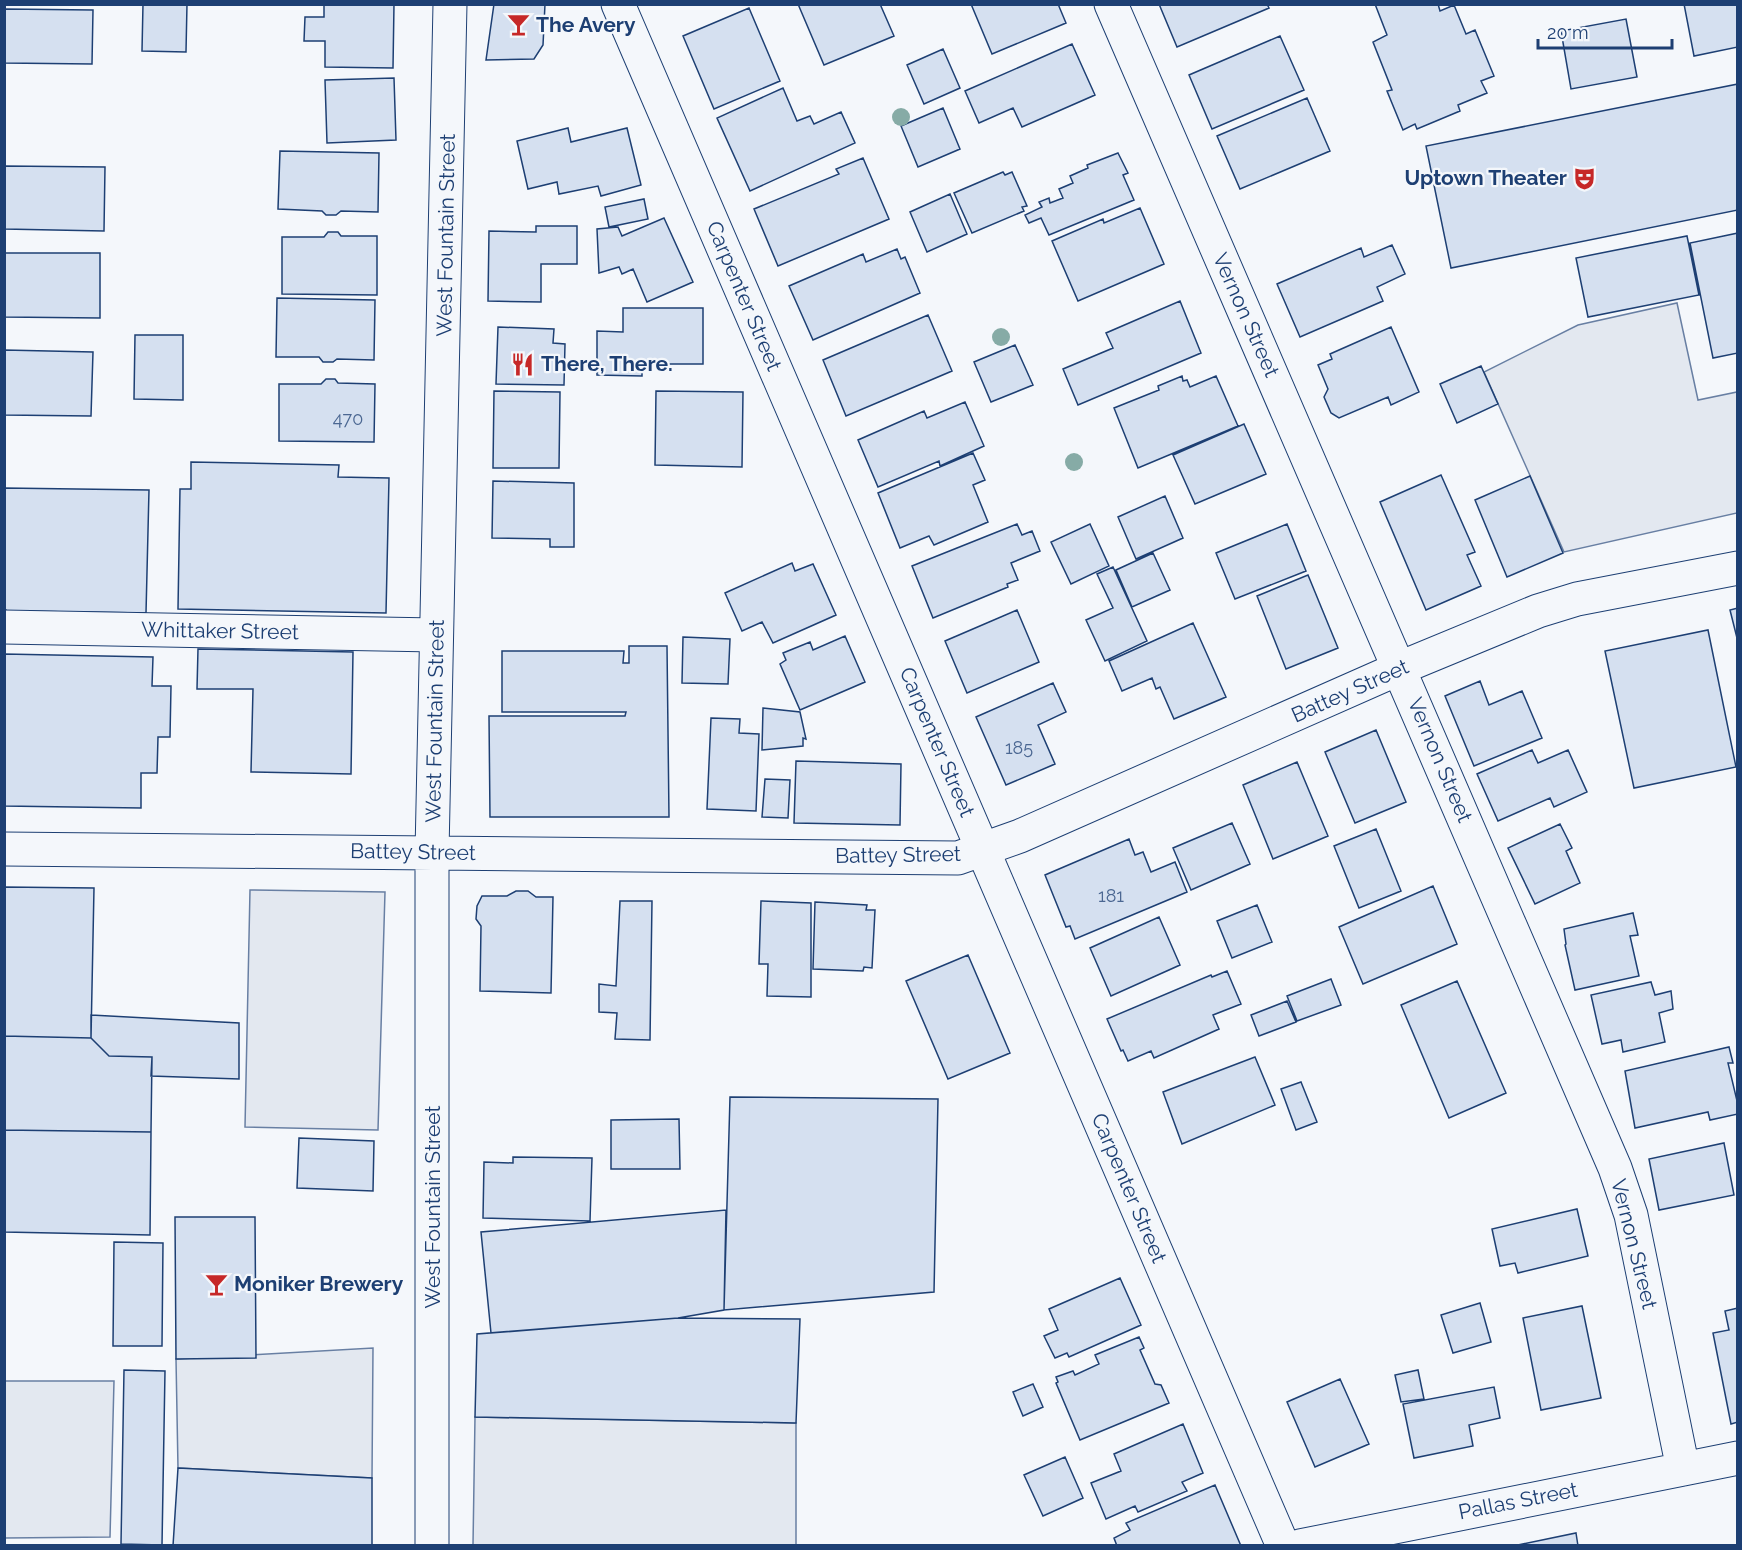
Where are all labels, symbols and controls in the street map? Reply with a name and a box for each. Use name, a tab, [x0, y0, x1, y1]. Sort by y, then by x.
bar icon: The Avery	[505, 12, 531, 38]
place label: The Avery	[536, 12, 636, 37]
scale bar	[1538, 12, 1672, 50]
text: 20 m	[1547, 22, 1589, 43]
street label: West Fountain Street	[431, 133, 460, 337]
place label: Uptown Theater	[1404, 165, 1567, 190]
theatre icon: Uptown Theater	[1572, 165, 1598, 191]
street label: Carpenter Street	[702, 217, 787, 374]
street label: Vernon Street	[1208, 249, 1285, 381]
restaurant icon: There, There.	[510, 351, 536, 377]
place label: There, There.	[541, 351, 673, 376]
house number: 470	[333, 408, 363, 429]
street label: Whittaker Street	[141, 617, 299, 644]
street label: West Fountain Street	[420, 619, 449, 823]
street label: Battey Street	[1287, 654, 1412, 728]
street label: Carpenter Street	[895, 663, 980, 820]
street label: Vernon Street	[1403, 694, 1478, 826]
house number: 185	[1005, 737, 1033, 758]
street label: Battey Street	[350, 838, 476, 865]
street label: Battey Street	[835, 841, 961, 868]
house number: 181	[1098, 885, 1124, 906]
street label: West Fountain Street	[420, 1105, 445, 1309]
street label: Carpenter Street	[1087, 1109, 1172, 1266]
street label: Vernon Street	[1606, 1176, 1663, 1311]
bar icon: Moniker Brewery	[203, 1271, 229, 1297]
place label: Moniker Brewery	[234, 1271, 404, 1296]
street label: Pallas Street	[1456, 1477, 1580, 1524]

